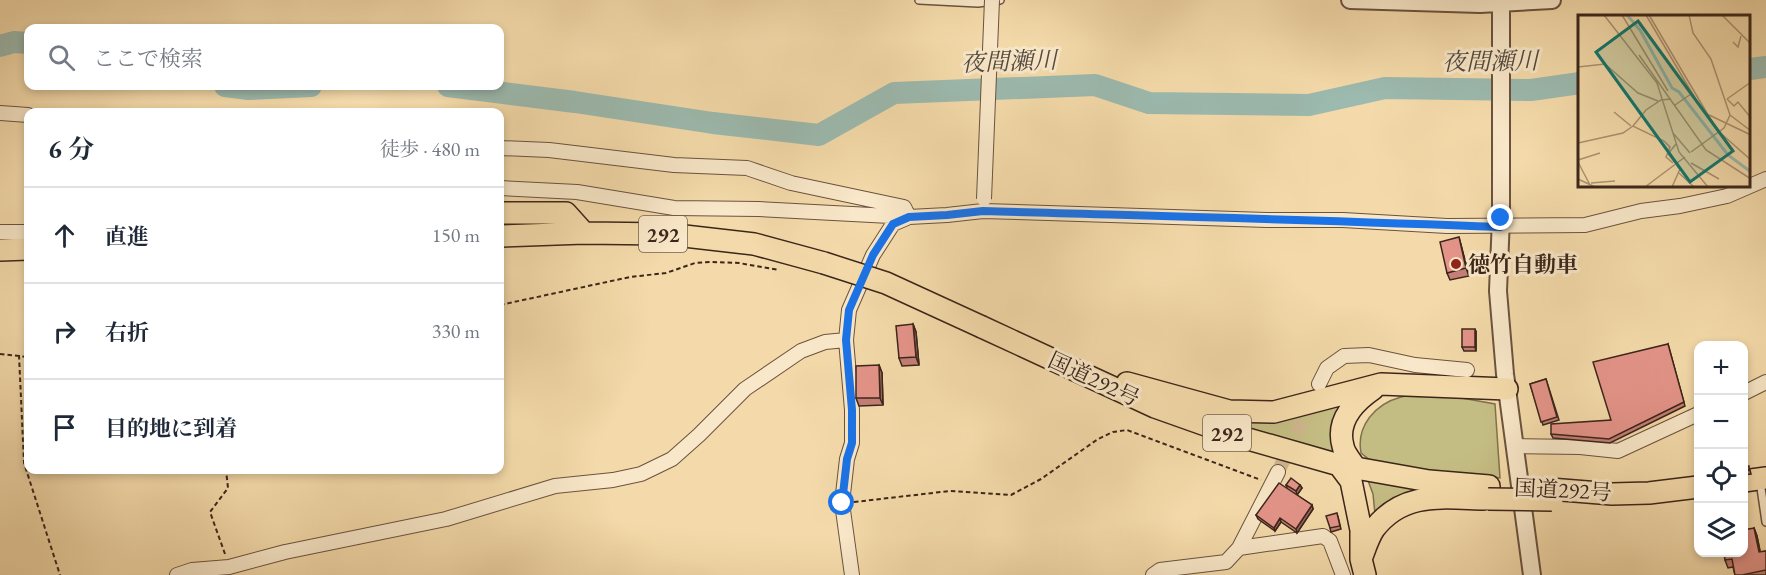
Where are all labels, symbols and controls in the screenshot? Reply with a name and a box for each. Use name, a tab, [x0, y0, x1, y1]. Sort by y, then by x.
inset map	[1578, 15, 1751, 188]
search box	[24, 24, 504, 90]
icon: search	[45, 41, 78, 74]
text: ここで検索	[93, 44, 203, 73]
water label: 夜間瀬川	[960, 44, 1061, 78]
water label: 夜間瀬川	[1442, 45, 1541, 77]
text: 6 分	[48, 132, 94, 166]
text: 徒歩 · 480 m	[380, 136, 480, 162]
route end	[1487, 204, 1513, 230]
road number: 292	[639, 216, 687, 252]
icon: ahead	[48, 219, 81, 252]
text: 直進	[105, 222, 149, 251]
text: 150 m	[432, 222, 480, 248]
place label: 徳竹自動車	[1468, 250, 1578, 279]
marker: 徳竹自動車	[1449, 257, 1463, 271]
icon: right	[48, 315, 81, 348]
text: 右折	[105, 318, 149, 347]
text: 330 m	[432, 318, 480, 344]
map controls	[1694, 341, 1748, 557]
button: +	[1694, 341, 1748, 395]
street label: 国道292号	[1044, 345, 1144, 413]
button: −	[1694, 395, 1748, 449]
icon: arrive	[48, 411, 81, 444]
text: 目的地に到着	[105, 414, 237, 443]
road number: 292	[1203, 415, 1251, 451]
button: locate	[1694, 449, 1748, 503]
street label: 国道292号	[1513, 473, 1613, 507]
route start	[828, 489, 854, 515]
button: layers	[1694, 503, 1748, 557]

